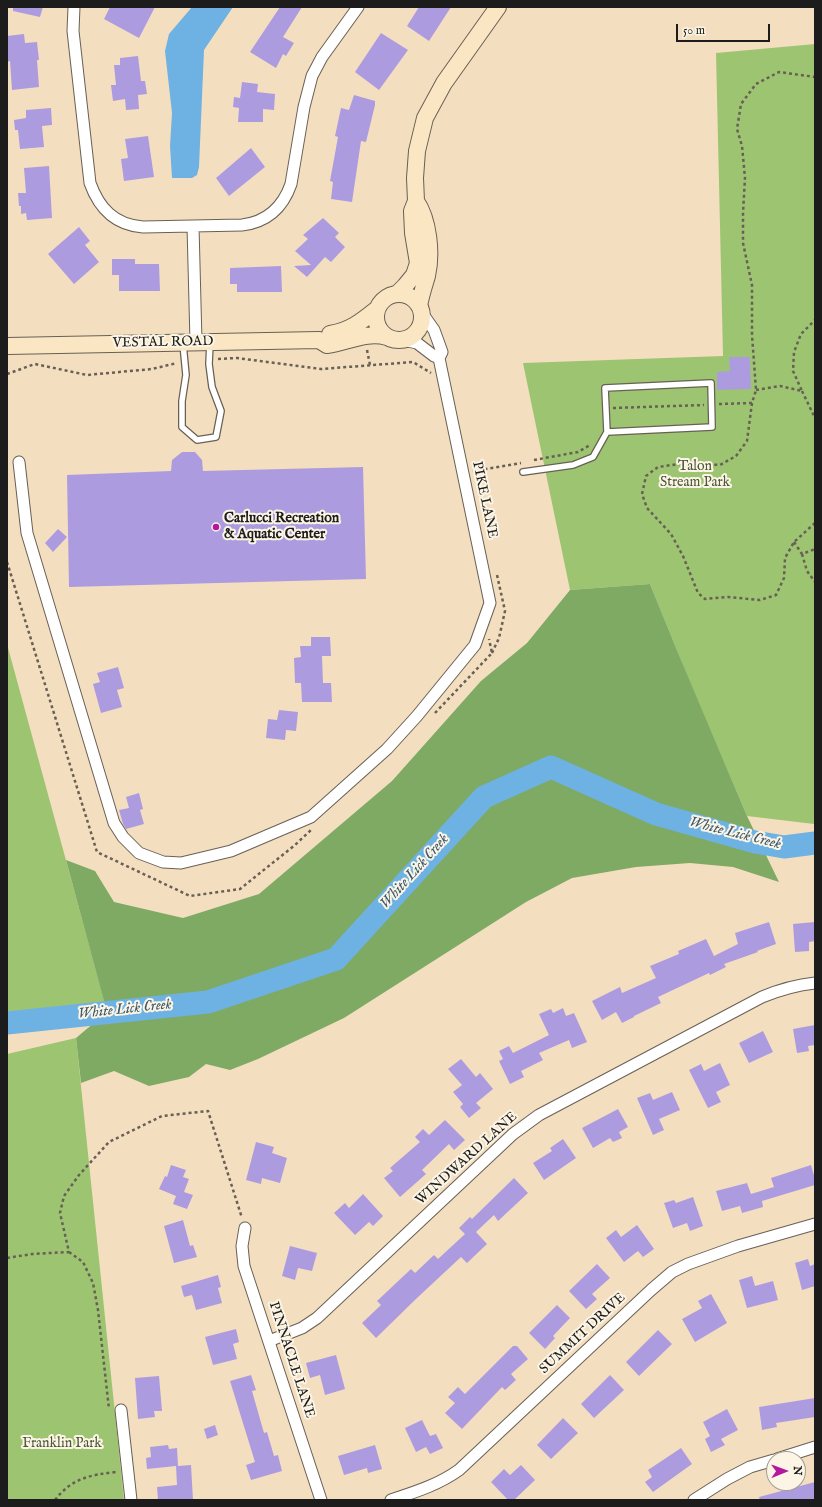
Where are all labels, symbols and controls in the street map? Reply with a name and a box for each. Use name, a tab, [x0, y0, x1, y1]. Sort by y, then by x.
scale bar	[678, 16, 772, 42]
text: 50 m	[683, 23, 705, 38]
street label: VESTAL ROAD	[113, 334, 213, 352]
park label: Talon Stream Park	[660, 459, 730, 492]
street label: PIKE LANE	[468, 460, 500, 540]
place label: Carlucci Recreation & Aquatic Center	[224, 511, 339, 544]
marker: Carlucci Recreation & Aquatic Center	[211, 522, 221, 532]
water label: White Lick Creek	[687, 814, 783, 854]
water label: White Lick Creek	[377, 831, 453, 913]
water label: White Lick Creek	[77, 996, 173, 1024]
street label: WINDWARD LANE	[413, 1109, 521, 1209]
street label: SUMMIT DRIVE	[537, 1290, 629, 1378]
street label: PINNACLE LANE	[264, 1300, 318, 1420]
park label: Franklin Park	[22, 1436, 102, 1452]
north arrow	[766, 1451, 806, 1491]
text: N	[790, 1466, 804, 1476]

